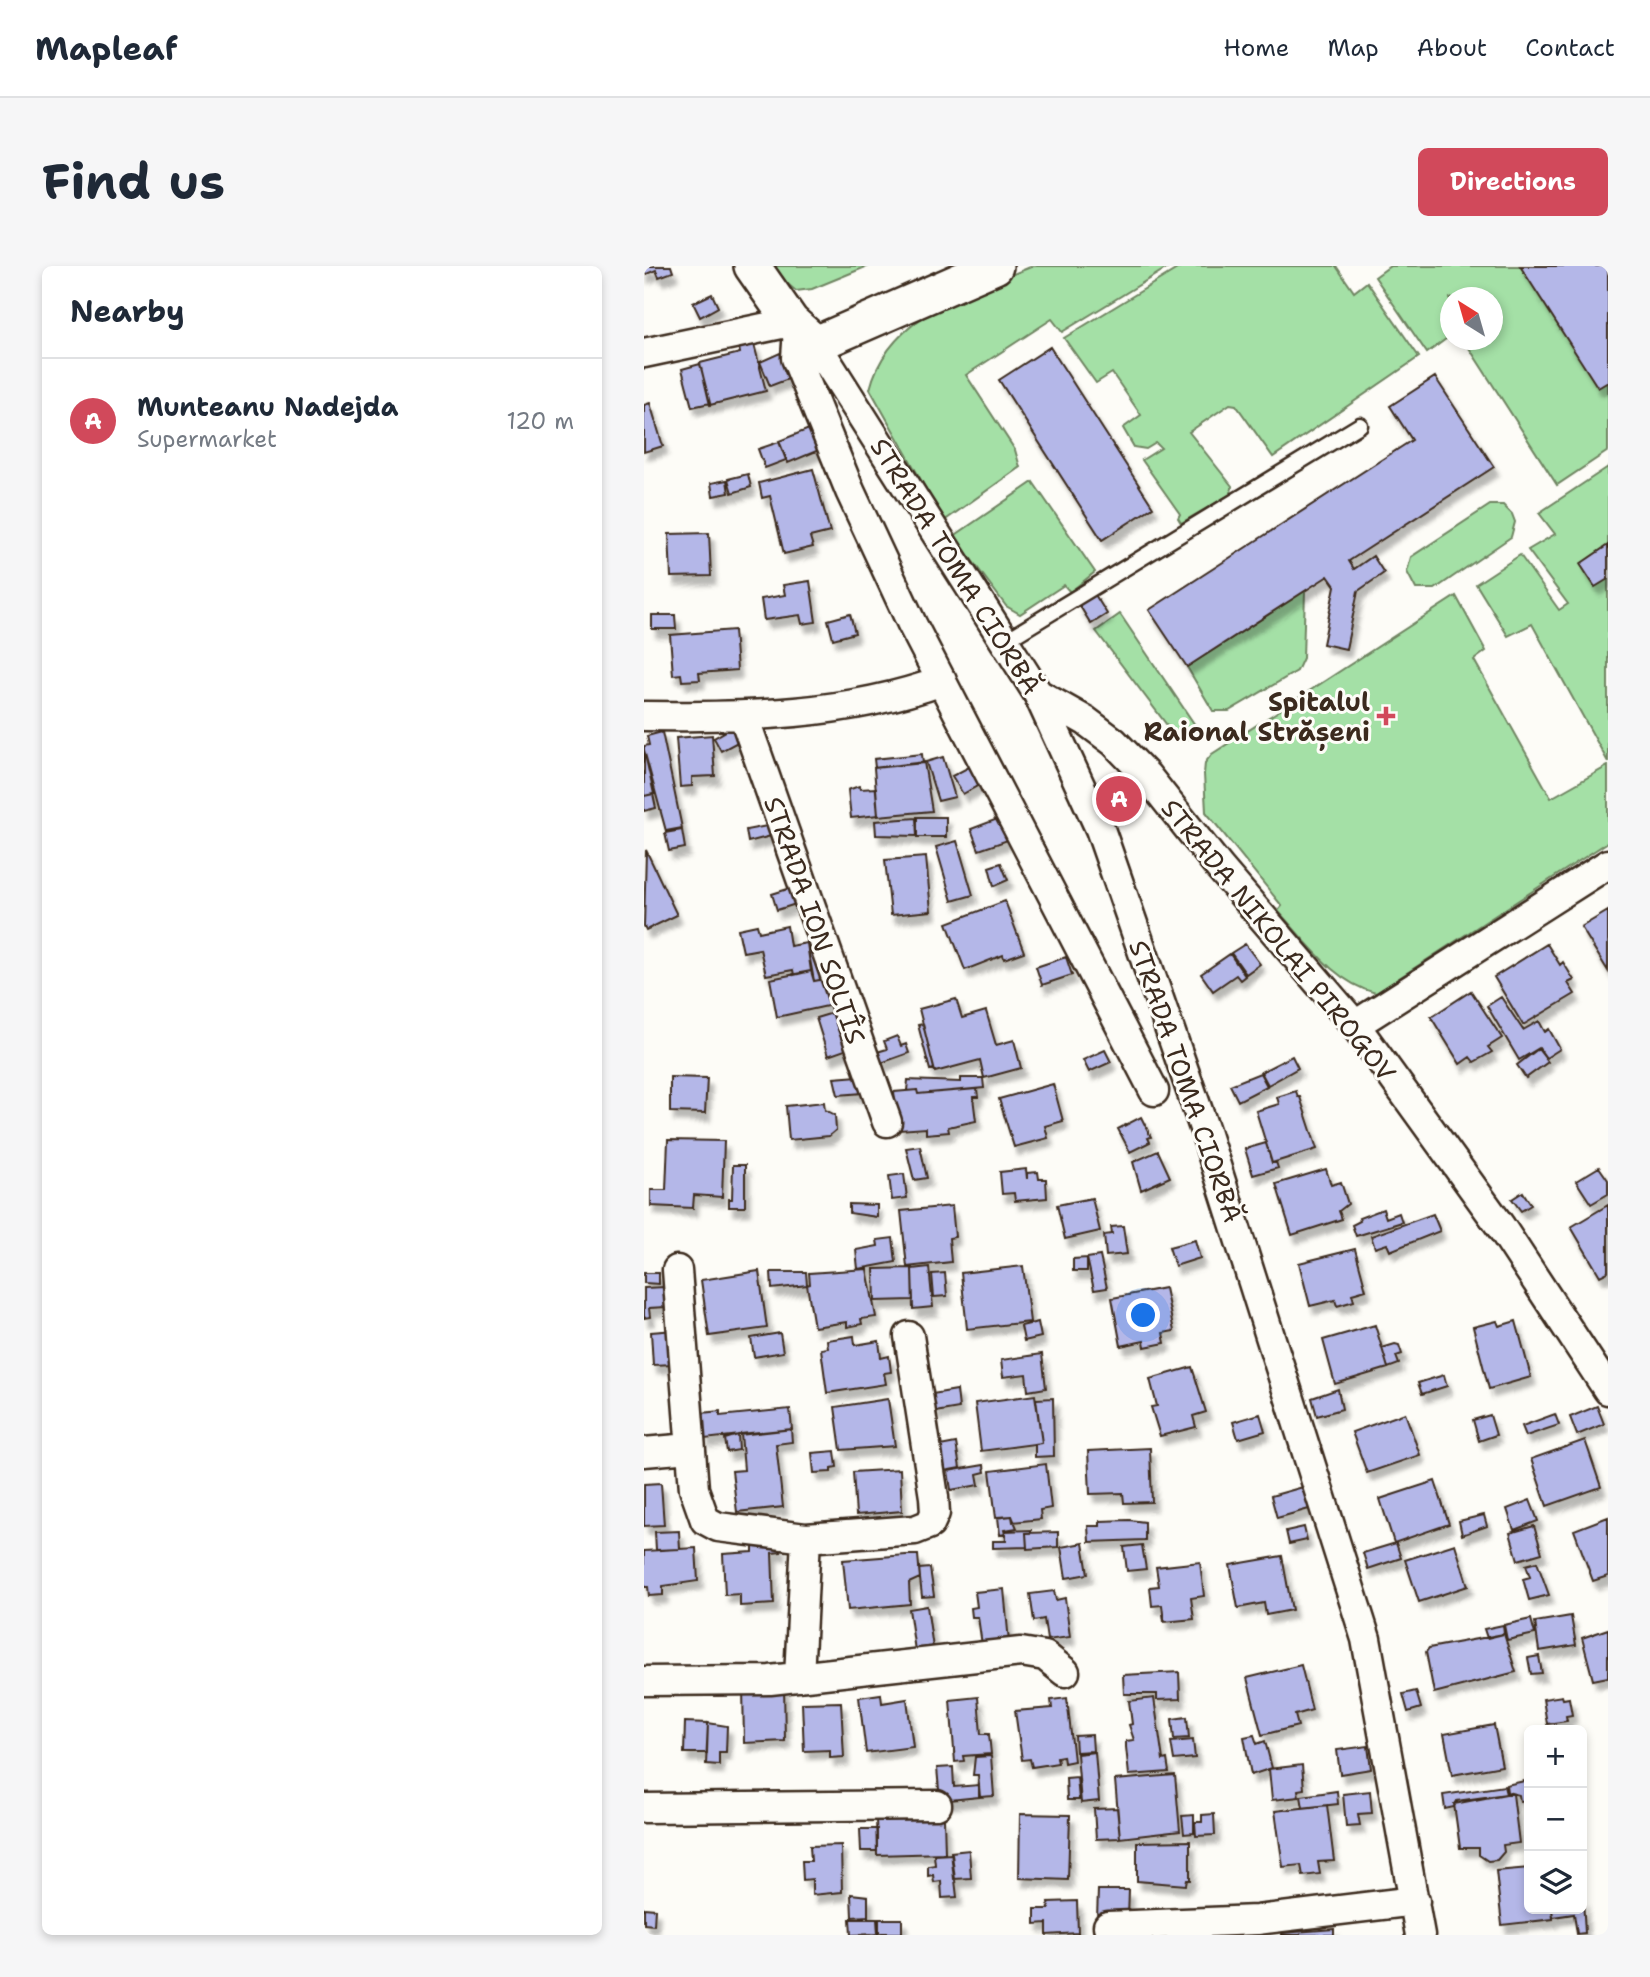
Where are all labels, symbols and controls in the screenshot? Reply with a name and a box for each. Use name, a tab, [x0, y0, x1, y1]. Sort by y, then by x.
text: Mapleaf	[35, 26, 178, 71]
text: Home	[1223, 32, 1289, 64]
text: Map	[1327, 32, 1379, 64]
text: About	[1417, 32, 1487, 64]
text: Contact	[1525, 32, 1615, 64]
button: Directions	[1418, 148, 1608, 216]
text: Find us	[42, 149, 225, 215]
north arrow	[1440, 287, 1503, 350]
text: Nearby	[70, 291, 185, 332]
text: Munteanu Nadejda	[137, 389, 398, 424]
text: A	[84, 406, 102, 436]
text: 120 m	[506, 406, 574, 436]
text: Supermarket	[137, 424, 277, 454]
street label: STRADA TOMA CIORBĂ	[863, 431, 1049, 701]
place label: Spitalul Raional Strășeni	[1143, 684, 1370, 751]
marker: Spitalul Raional Strășeni	[1376, 706, 1396, 726]
pin: A	[1096, 773, 1142, 825]
street label: STRADA NIKOLAI PIROGOV	[1154, 791, 1404, 1089]
street label: STRADA ION SOLTÎS	[756, 792, 874, 1048]
street label: STRADA TOMA CIORBĂ	[1121, 935, 1251, 1227]
your location	[1126, 1298, 1160, 1332]
map controls	[1524, 1725, 1587, 1914]
button: +	[1524, 1725, 1587, 1788]
button: −	[1524, 1788, 1587, 1851]
button: layers	[1524, 1851, 1587, 1914]

